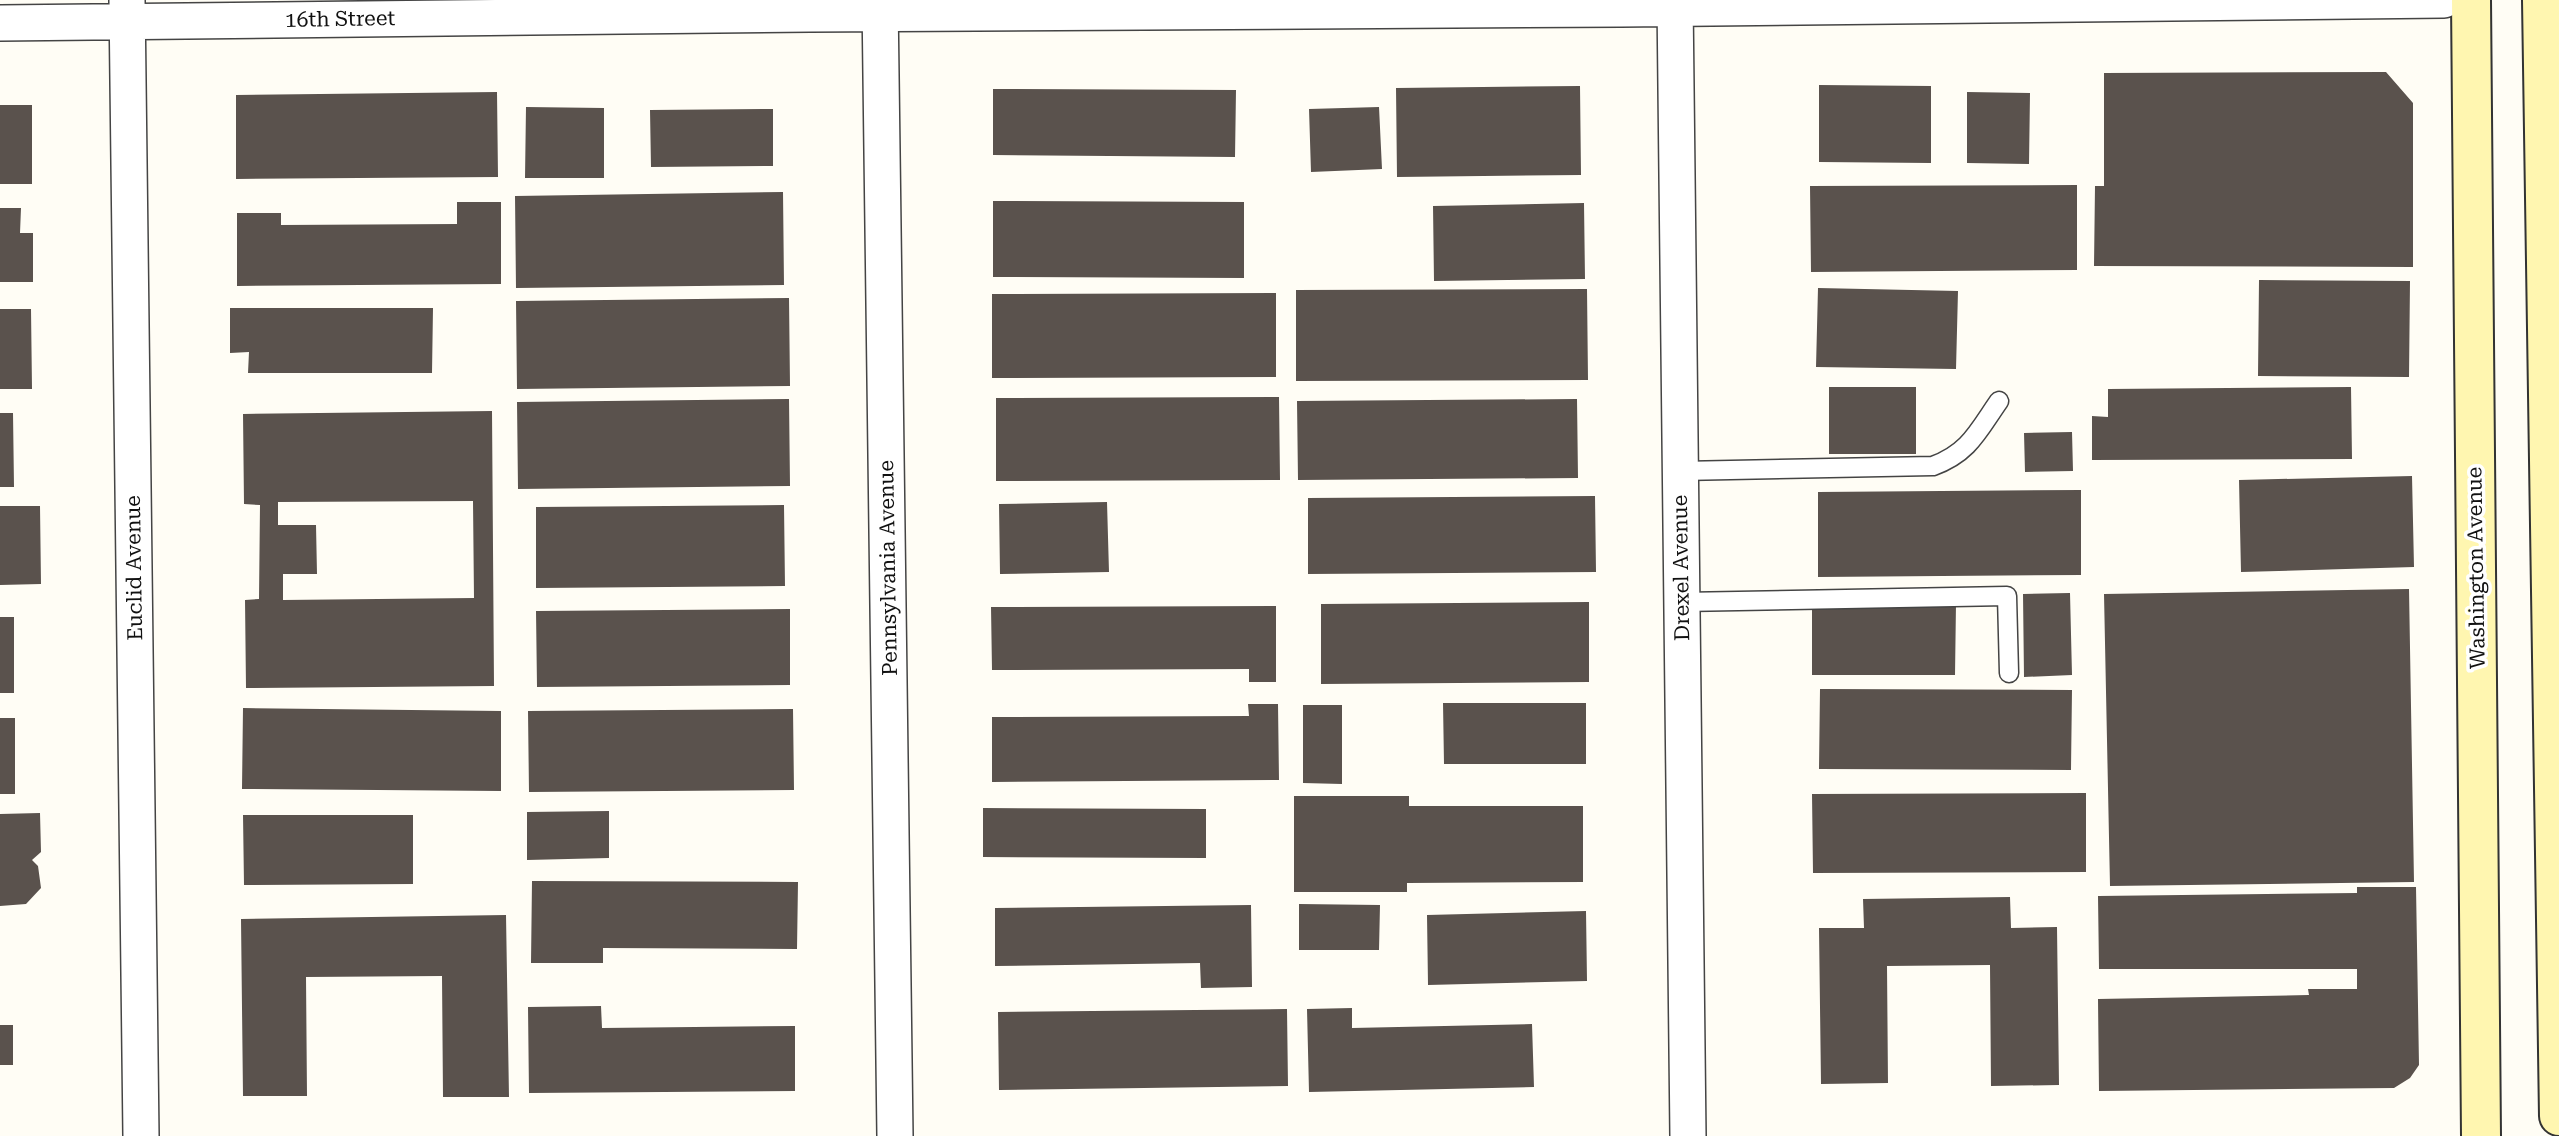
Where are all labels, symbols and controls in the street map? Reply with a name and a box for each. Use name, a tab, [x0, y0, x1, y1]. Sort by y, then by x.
street label: 16th Street	[285, 6, 396, 32]
street label: Pennsylvania Avenue	[874, 460, 902, 676]
street label: Washington Avenue	[2462, 467, 2490, 669]
street label: Euclid Avenue	[121, 495, 147, 641]
street label: Drexel Avenue	[1668, 495, 1694, 641]

